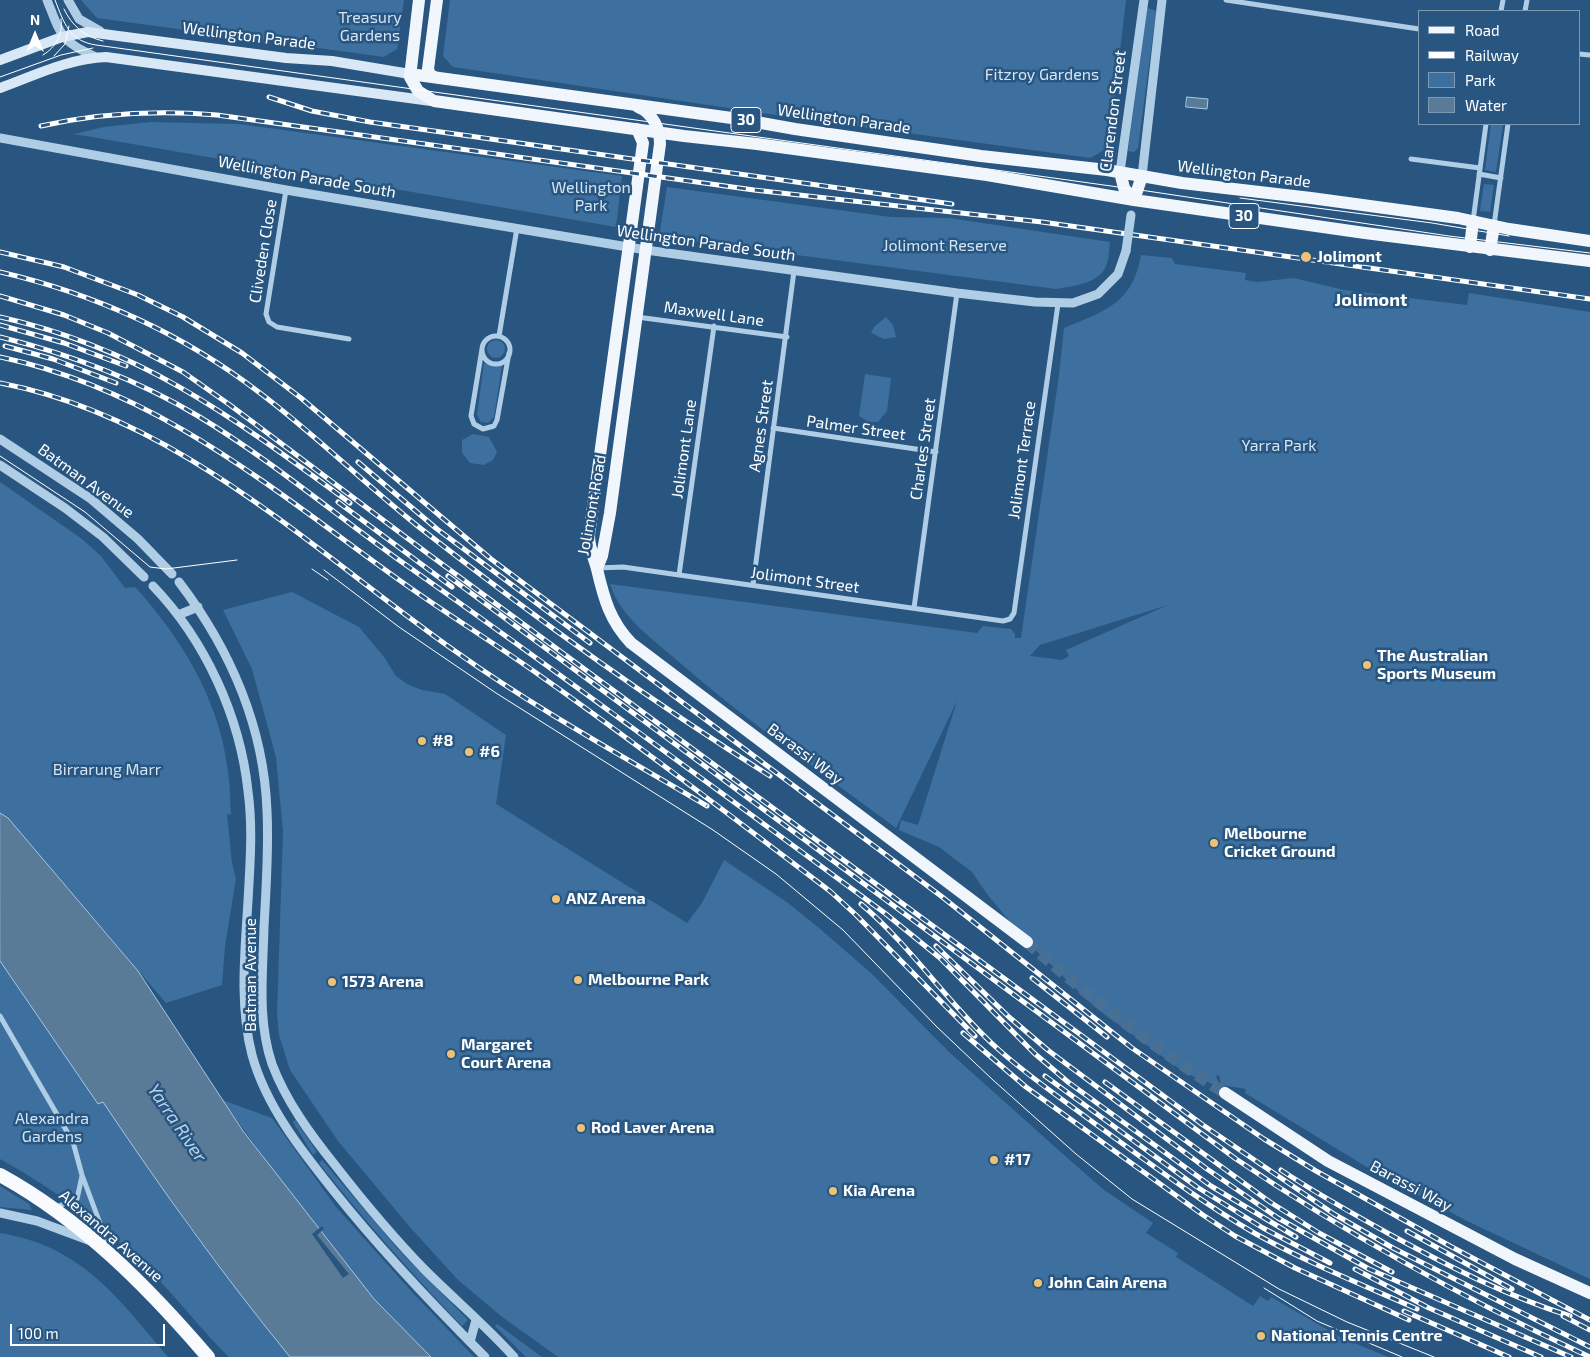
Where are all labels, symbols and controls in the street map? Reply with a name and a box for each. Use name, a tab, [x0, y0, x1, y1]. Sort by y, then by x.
park label: Treasury Gardens	[338, 8, 402, 46]
north arrow	[10, 10, 60, 60]
legend	[1418, 10, 1580, 125]
text: N	[30, 11, 40, 28]
street label: Wellington Parade	[181, 18, 317, 54]
text: Road	[1465, 21, 1500, 39]
text: Railway	[1465, 46, 1519, 64]
street label: Clarendon Street	[1096, 49, 1130, 173]
park label: Fitzroy Gardens	[985, 65, 1099, 85]
text: Park	[1465, 71, 1496, 89]
text: Water	[1465, 96, 1507, 114]
street label: Wellington Parade	[776, 100, 912, 138]
road number: 30	[731, 108, 761, 132]
street label: Wellington Parade South	[216, 152, 398, 202]
street label: Wellington Parade	[1176, 156, 1312, 192]
park label: Wellington Park	[551, 178, 631, 216]
street label: Cliveden Close	[245, 198, 281, 304]
road number: 30	[1229, 204, 1259, 228]
street label: Wellington Parade South	[615, 221, 797, 265]
park label: Jolimont Reserve	[883, 236, 1007, 256]
place label: Jolimont	[1317, 247, 1382, 267]
marker: Jolimont	[1299, 250, 1313, 264]
district label: Jolimont	[1335, 289, 1407, 311]
street label: Maxwell Lane	[663, 297, 765, 331]
street label: Agnes Street	[745, 379, 777, 473]
street label: Charles Street	[906, 397, 940, 501]
street label: Jolimont Lane	[668, 398, 700, 500]
street label: Jolimont Terrace	[1004, 400, 1040, 520]
street label: Palmer Street	[805, 412, 907, 444]
park label: Yarra Park	[1242, 436, 1316, 456]
street label: Batman Avenue	[34, 440, 138, 522]
street label: Jolimont Road	[574, 453, 610, 557]
street label: Jolimont Street	[749, 563, 861, 597]
place label: The Australian Sports Museum	[1377, 646, 1496, 684]
marker: The Australian Sports Museum	[1361, 659, 1373, 671]
street label: Barassi Way	[763, 719, 847, 789]
place label: #8	[432, 731, 453, 751]
marker: #8	[416, 735, 428, 747]
place label: #6	[479, 742, 500, 762]
marker: #6	[463, 746, 475, 758]
park label: Birrarung Marr	[53, 760, 161, 780]
place label: Melbourne Cricket Ground	[1224, 824, 1336, 862]
marker: Melbourne Cricket Ground	[1208, 837, 1220, 849]
place label: ANZ Arena	[566, 889, 646, 909]
marker: ANZ Arena	[550, 893, 562, 905]
street label: Batman Avenue	[241, 918, 261, 1032]
place label: Melbourne Park	[588, 970, 709, 990]
place label: 1573 Arena	[342, 972, 424, 992]
marker: Melbourne Park	[572, 974, 584, 986]
marker: 1573 Arena	[326, 976, 338, 988]
place label: Margaret Court Arena	[461, 1035, 551, 1073]
marker: Margaret Court Arena	[445, 1048, 457, 1060]
water label: Yarra River	[143, 1080, 211, 1166]
park label: Alexandra Gardens	[15, 1109, 89, 1147]
place label: Rod Laver Arena	[591, 1118, 714, 1138]
marker: Rod Laver Arena	[575, 1122, 587, 1134]
place label: #17	[1004, 1150, 1031, 1170]
marker: #17	[988, 1154, 1000, 1166]
street label: Barassi Way	[1367, 1156, 1455, 1216]
place label: Kia Arena	[843, 1181, 915, 1201]
marker: Kia Arena	[827, 1185, 839, 1197]
street label: Alexandra Avenue	[55, 1186, 167, 1286]
place label: John Cain Arena	[1048, 1273, 1167, 1293]
marker: John Cain Arena	[1032, 1277, 1044, 1289]
scale bar	[12, 1314, 168, 1346]
text: 100 m	[18, 1324, 59, 1342]
place label: National Tennis Centre	[1271, 1326, 1443, 1346]
marker: National Tennis Centre	[1255, 1330, 1267, 1342]

